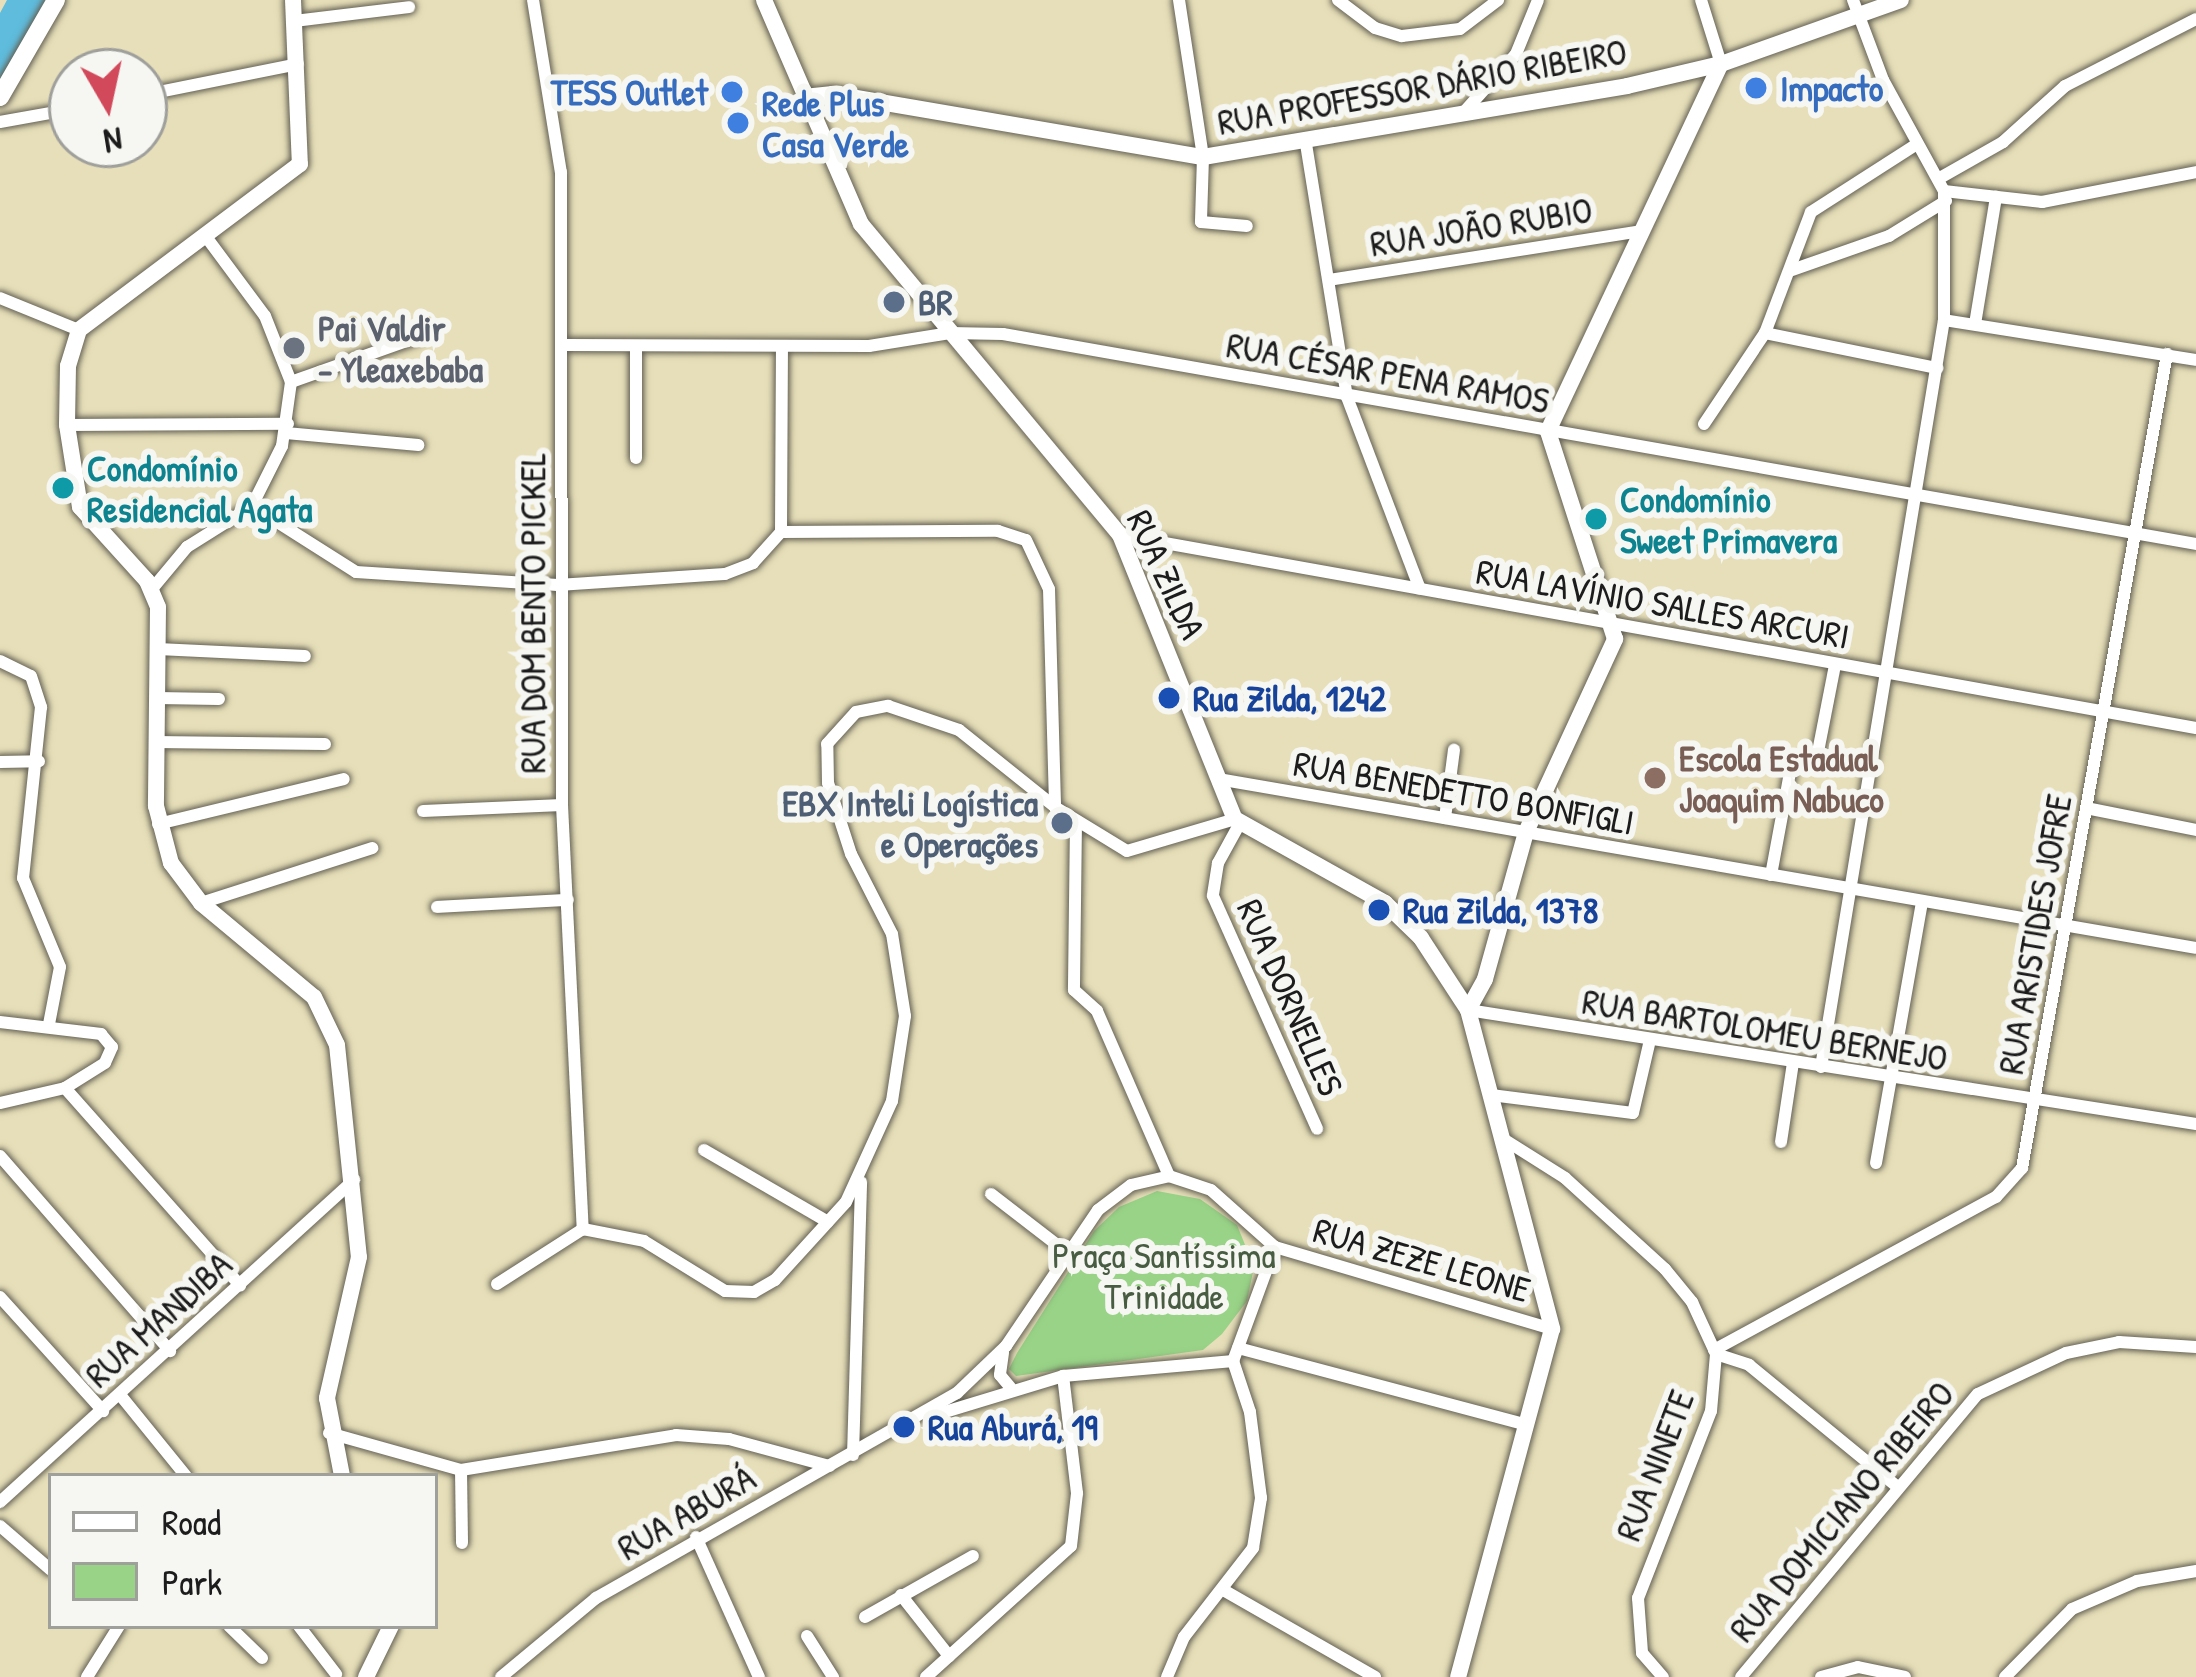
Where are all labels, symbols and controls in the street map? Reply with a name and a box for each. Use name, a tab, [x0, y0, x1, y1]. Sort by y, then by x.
street label: RUA PROFESSOR DÁRIO RIBEIRO	[1214, 29, 1630, 143]
north arrow	[48, 48, 168, 168]
place label: Impacto	[1780, 66, 1883, 110]
place label: TESS Outlet	[551, 70, 708, 114]
marker: Impacto	[1743, 75, 1769, 101]
marker: TESS Outlet	[719, 79, 745, 105]
place label: Rede Plus Casa Verde	[762, 80, 909, 165]
marker: Rede Plus Casa Verde	[725, 110, 751, 136]
text: N	[101, 117, 125, 164]
street label: RUA JOÃO RUBIO	[1367, 187, 1595, 265]
place label: BR	[918, 280, 953, 324]
marker: BR	[881, 289, 907, 315]
place label: Pai Valdir - Yleaxebaba	[318, 305, 483, 390]
street label: RUA CÉSAR PENA RAMOS	[1224, 322, 1552, 422]
marker: Pai Valdir - Yleaxebaba	[281, 335, 307, 361]
place label: Condomínio Residencial Agata	[87, 445, 312, 530]
street label: RUA DOM BENTO PICKEL	[510, 453, 554, 773]
marker: Condomínio Residencial Agata	[50, 475, 76, 501]
place label: Condomínio Sweet Primavera	[1620, 476, 1837, 561]
street label: RUA ZILDA	[1119, 503, 1215, 645]
marker: Condomínio Sweet Primavera	[1583, 506, 1609, 532]
street label: RUA LAVÍNIO SALLES ARCURI	[1473, 549, 1853, 657]
place label: Rua Zilda, 1242	[1193, 676, 1386, 720]
marker: Rua Zilda, 1242	[1156, 685, 1182, 711]
place label: Escola Estadual Joaquim Nabuco	[1679, 735, 1884, 820]
street label: RUA BENEDETTO BONFIGLI	[1291, 741, 1637, 843]
marker: Escola Estadual Joaquim Nabuco	[1642, 765, 1668, 791]
place label: EBX Inteli Logística e Operações	[782, 780, 1038, 865]
street label: RUA ARISTIDES JOFRE	[1988, 791, 2080, 1077]
marker: EBX Inteli Logística e Operações	[1049, 810, 1075, 836]
place label: Rua Zilda, 1378	[1403, 888, 1598, 932]
street label: RUA DORNELLES	[1229, 892, 1353, 1102]
marker: Rua Zilda, 1378	[1366, 897, 1392, 923]
street label: RUA BARTOLOMEU BERNEJO	[1580, 979, 1950, 1079]
street label: RUA ZEZE LEONE	[1309, 1208, 1535, 1310]
park label: Praça Santíssima Trinidade	[1052, 1232, 1276, 1317]
street label: RUA MANDIBA	[76, 1242, 240, 1396]
street label: RUA DOMICIANO RIBEIRO	[1720, 1372, 1962, 1650]
street label: RUA NINETE	[1606, 1384, 1702, 1546]
place label: Rua Aburá, 19	[928, 1405, 1098, 1449]
marker: Rua Aburá, 19	[891, 1414, 917, 1440]
street label: RUA ABURÁ	[610, 1455, 762, 1569]
legend	[48, 1473, 438, 1629]
text: Road	[162, 1497, 221, 1546]
text: Park	[162, 1557, 222, 1606]

